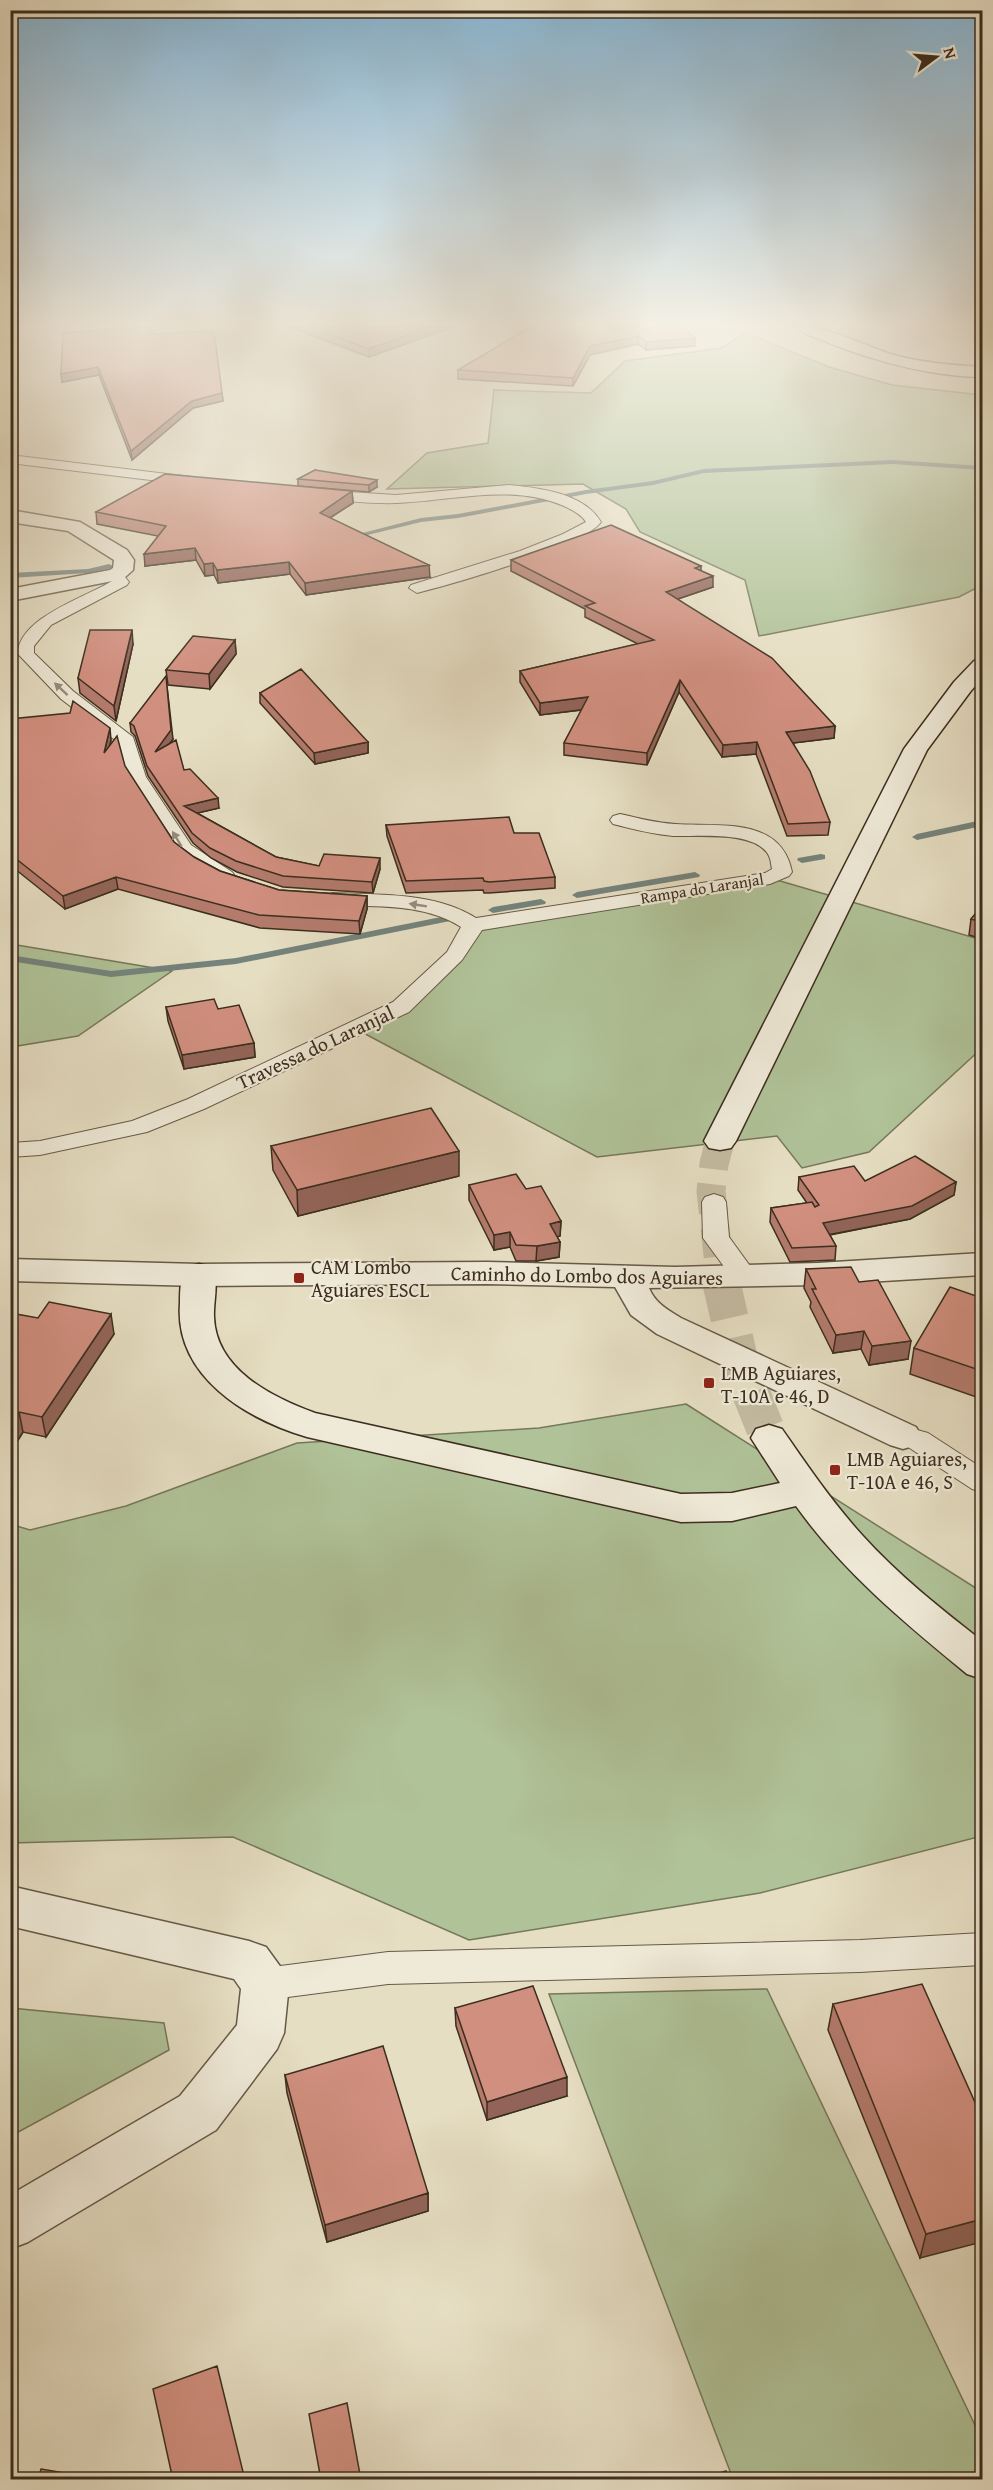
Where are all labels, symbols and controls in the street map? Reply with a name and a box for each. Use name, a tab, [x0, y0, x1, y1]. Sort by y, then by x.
north arrow	[906, 27, 966, 87]
text: N	[937, 44, 964, 62]
one-way arrow	[55, 683, 69, 697]
one-way arrow	[172, 831, 183, 847]
street label: Rampa do Laranjal	[639, 866, 766, 910]
one-way arrow	[408, 901, 427, 910]
street label: Travessa do Laranjal	[232, 998, 399, 1096]
place label: CAM Lombo Aguiares ESCL	[311, 1252, 429, 1304]
street label: Caminho do Lombo dos Aguiares	[451, 1258, 723, 1292]
marker: CAM Lombo Aguiares ESCL	[292, 1271, 306, 1285]
place label: LMB Aguiares, T-10A e 46, D	[721, 1358, 841, 1410]
marker: LMB Aguiares, T-10A e 46, D	[702, 1376, 716, 1390]
place label: LMB Aguiares, T-10A e 46, S	[847, 1444, 967, 1496]
marker: LMB Aguiares, T-10A e 46, S	[828, 1463, 842, 1477]

